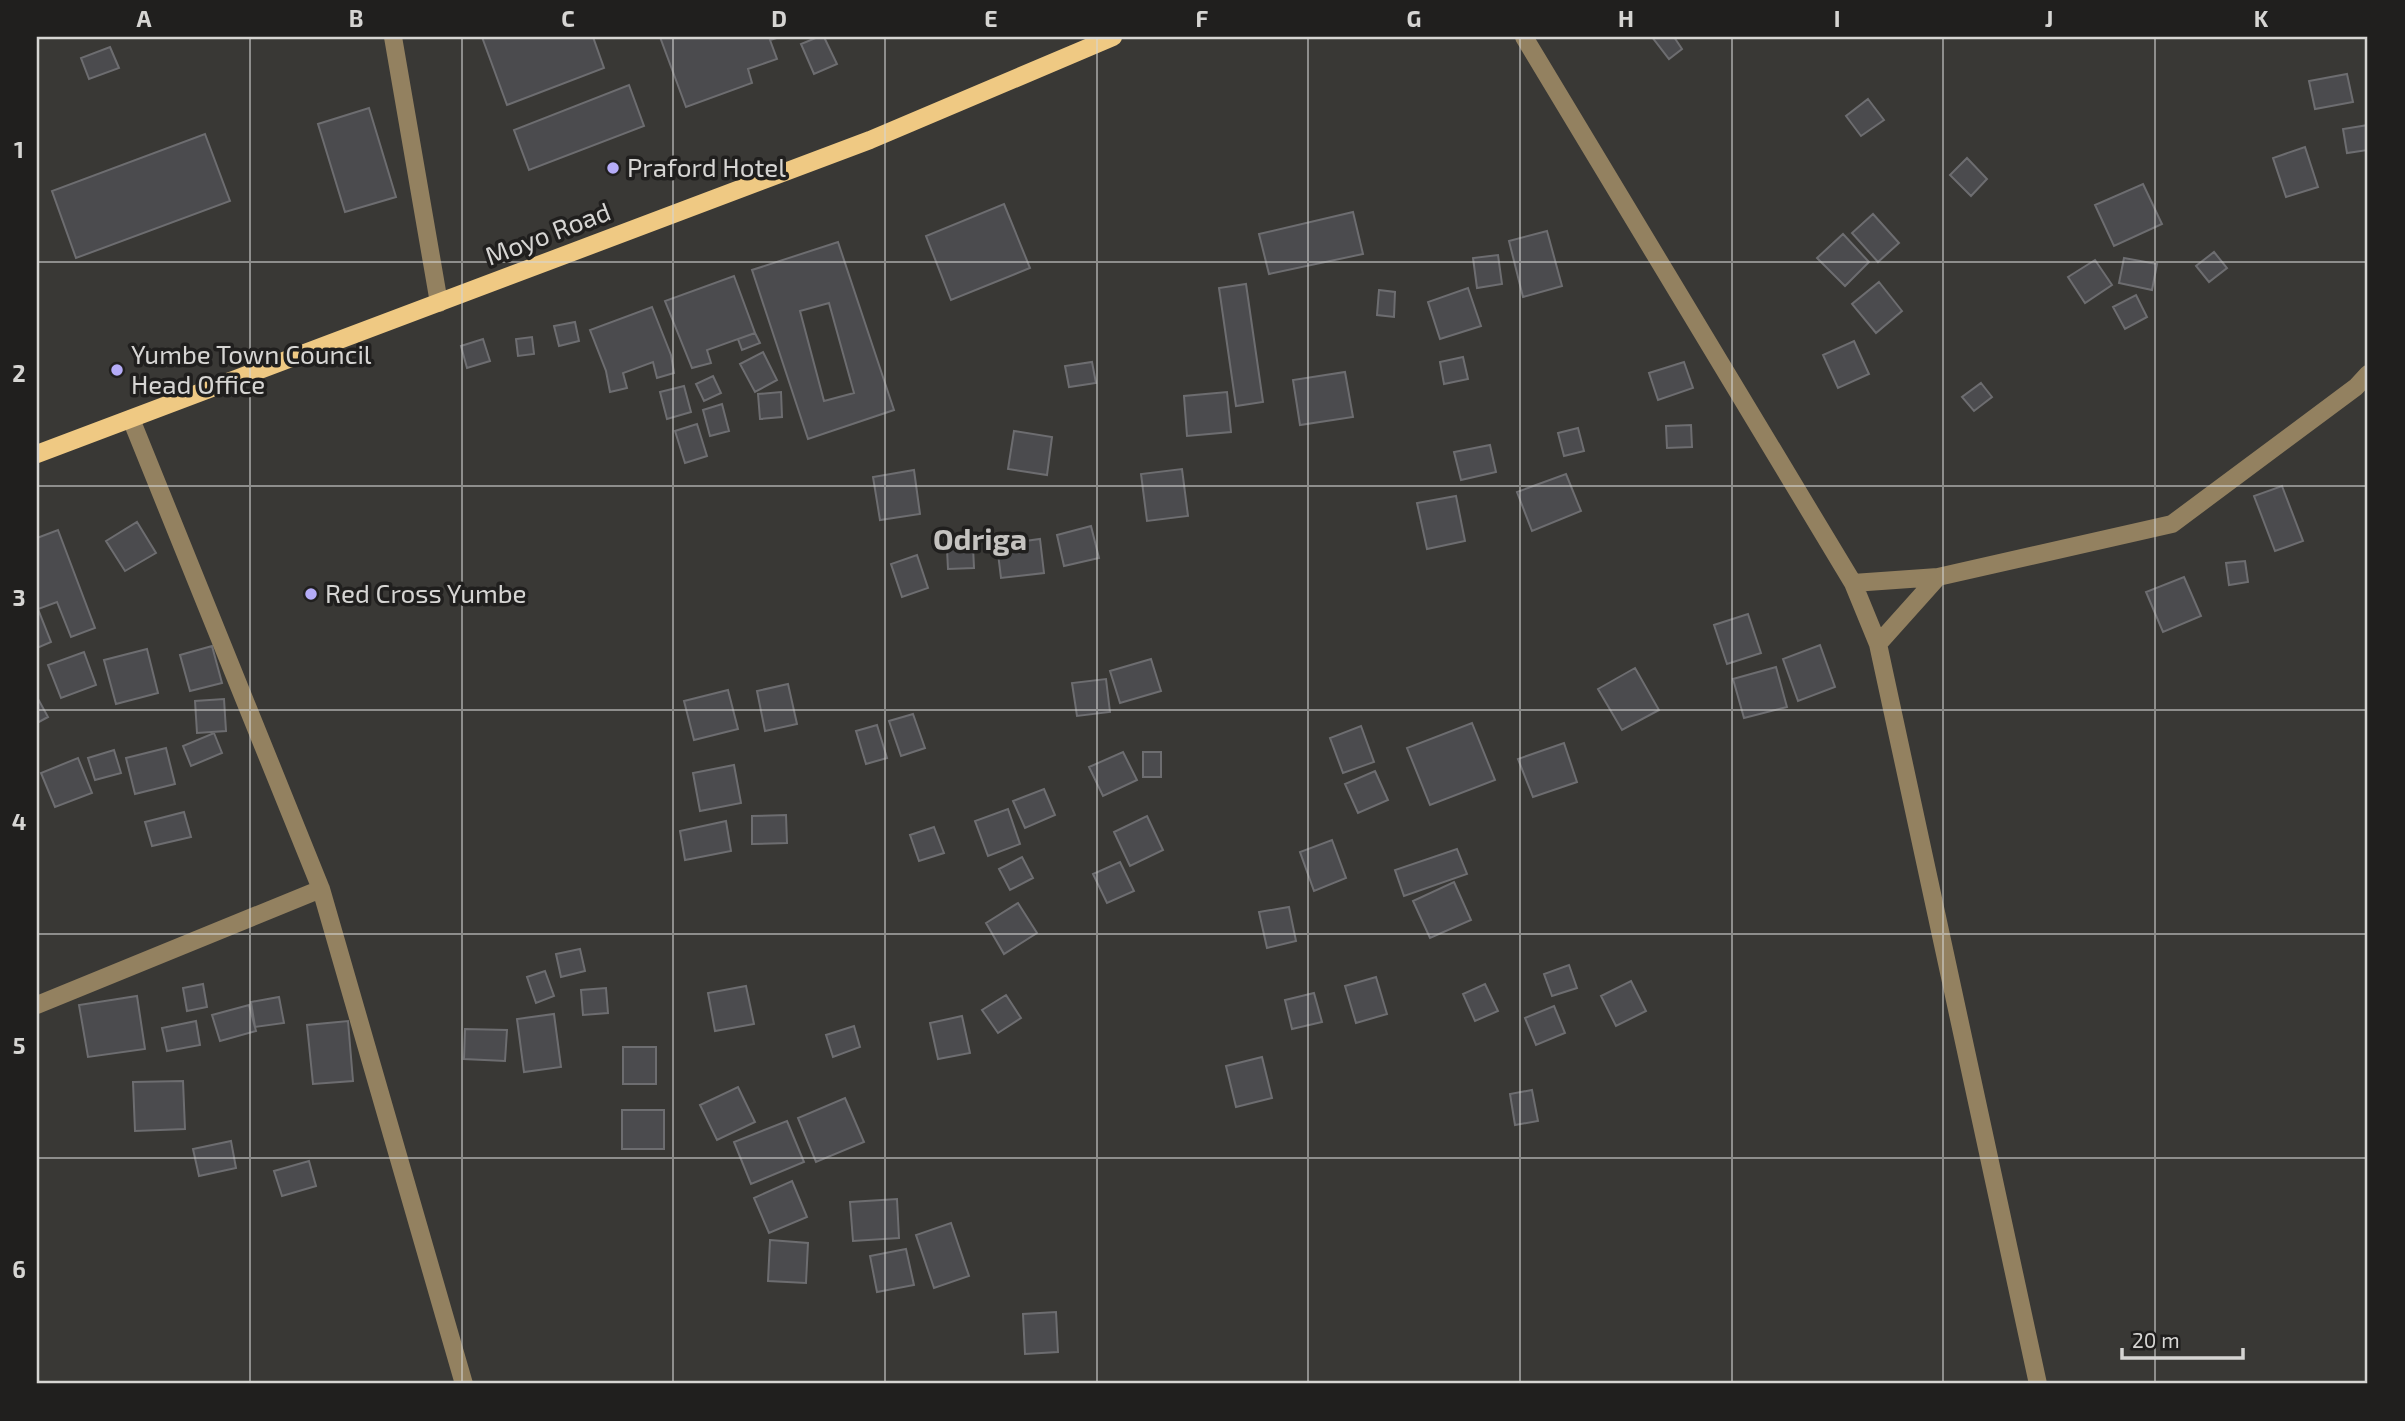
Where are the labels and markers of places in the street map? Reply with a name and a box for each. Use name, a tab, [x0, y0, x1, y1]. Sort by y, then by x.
place label: Praford Hotel	[627, 151, 786, 182]
marker: Praford Hotel	[605, 160, 621, 176]
place label: Yumbe Town Council Head Office	[131, 338, 372, 399]
marker: Yumbe Town Council Head Office	[109, 362, 125, 378]
place label: Red Cross Yumbe	[325, 577, 527, 608]
marker: Red Cross Yumbe	[303, 586, 319, 602]

